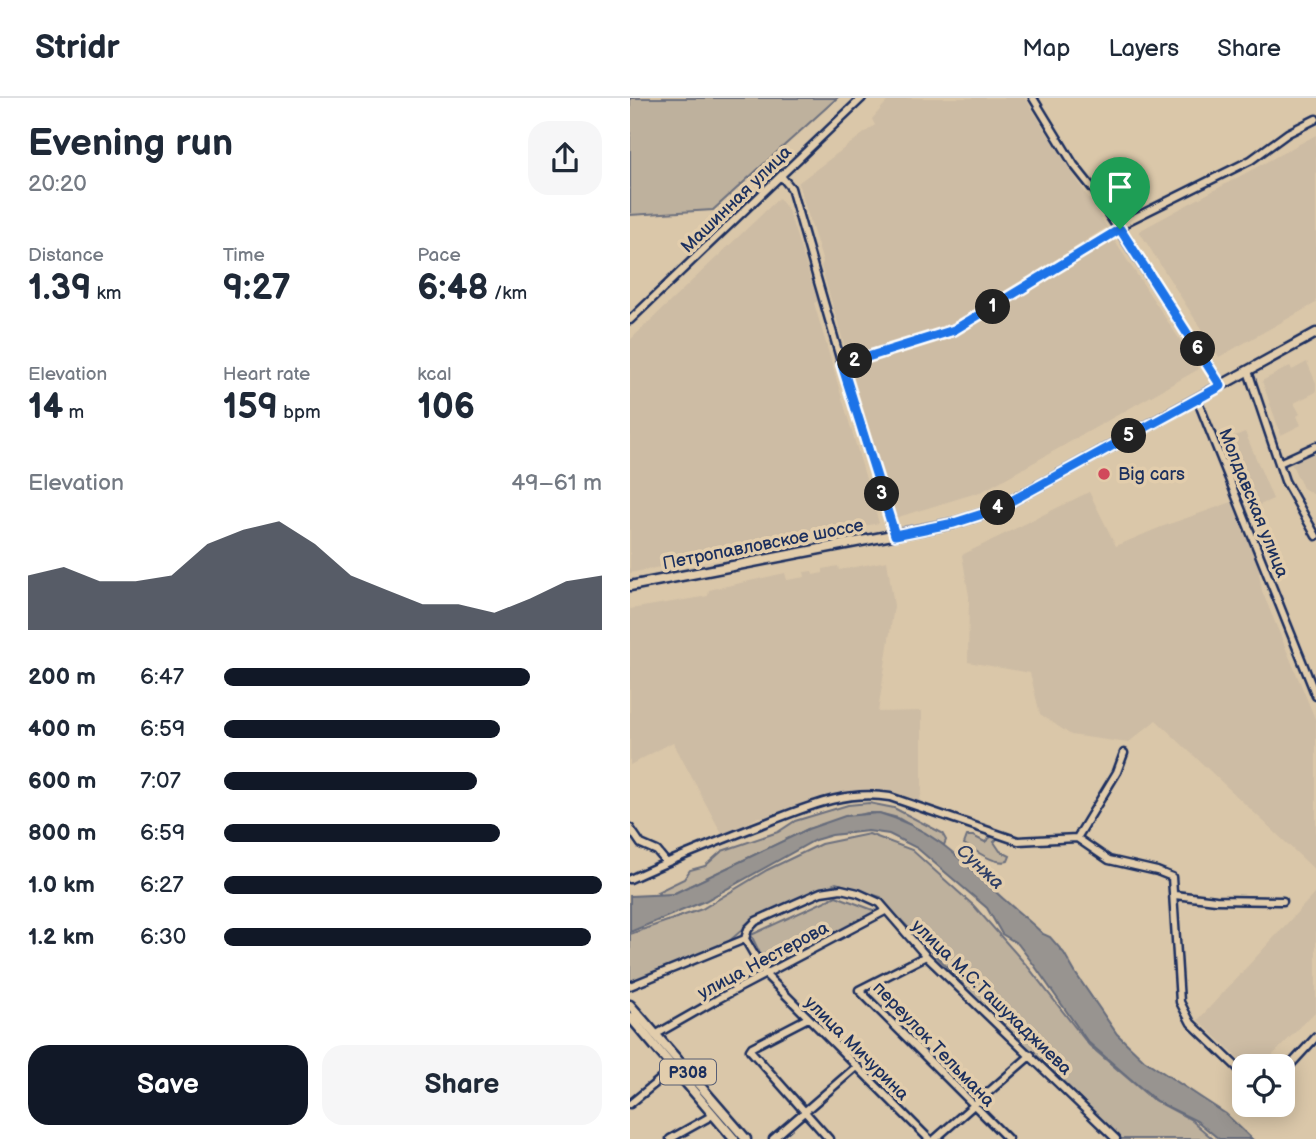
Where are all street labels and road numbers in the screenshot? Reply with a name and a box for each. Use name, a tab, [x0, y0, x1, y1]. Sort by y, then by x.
street label: Машинная улица	[677, 141, 796, 257]
street label: Молдавская улица	[1214, 426, 1293, 581]
street label: Петропавловское шоссе	[661, 515, 865, 574]
street label: улица М.С.Ташухаджиева	[907, 915, 1076, 1080]
street label: улица Нестерова	[694, 917, 832, 1004]
street label: переулок Тельмана	[868, 977, 999, 1112]
street label: улица Мичурина	[800, 992, 913, 1105]
road number: P308	[660, 1060, 716, 1084]

